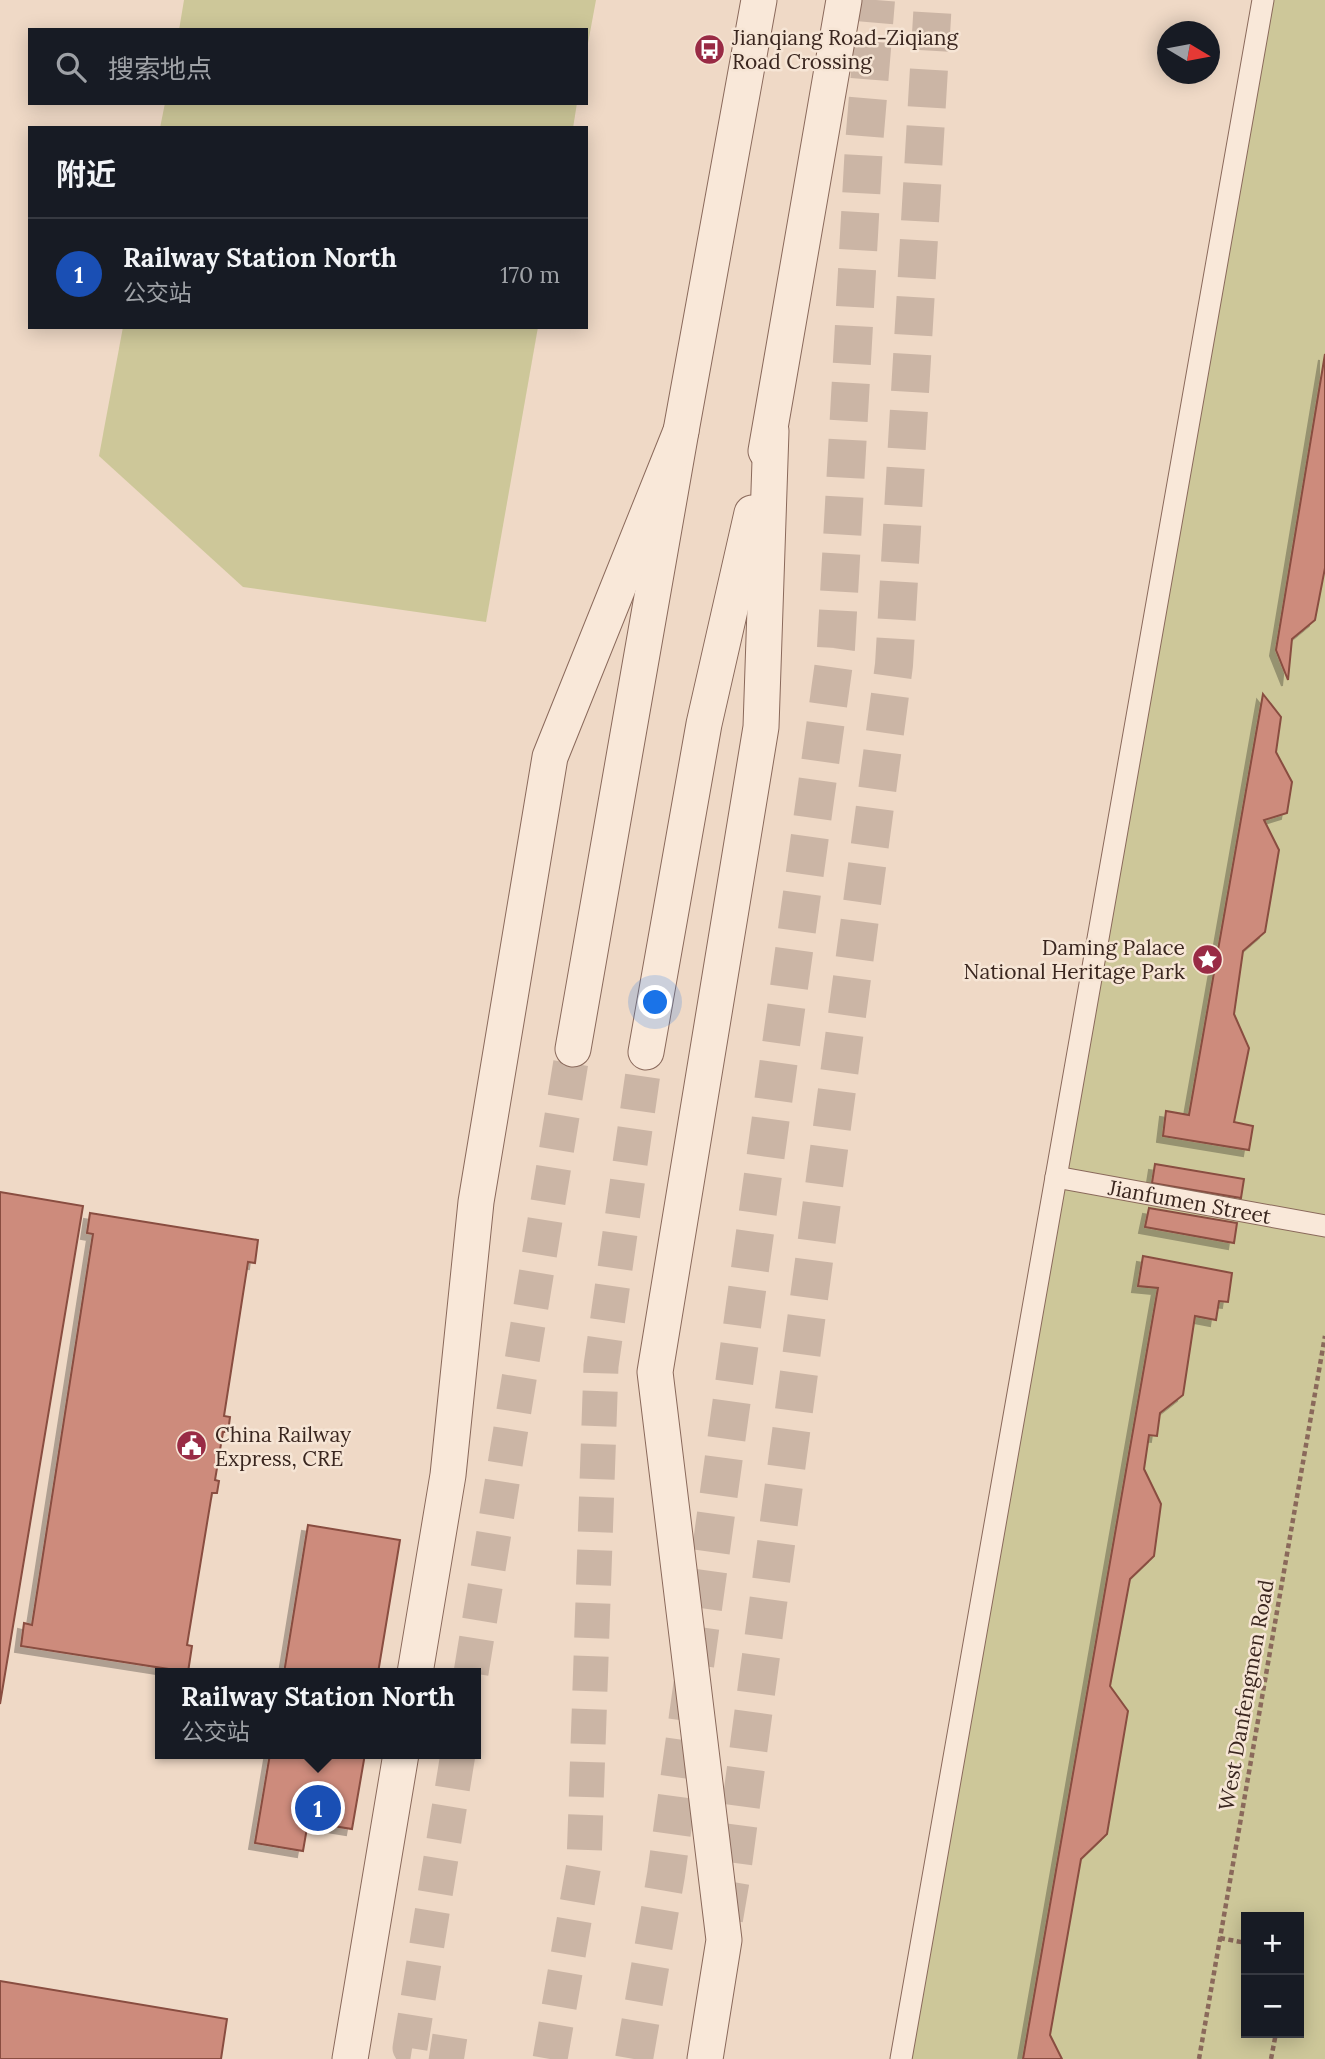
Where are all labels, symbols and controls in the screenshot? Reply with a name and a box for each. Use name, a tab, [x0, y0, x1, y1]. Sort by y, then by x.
north arrow	[1157, 21, 1220, 84]
place label: Jianqiang Road-Ziqiang Road Crossing	[731, 24, 959, 75]
search box	[28, 28, 588, 105]
bus stop icon: Jianqiang Road-Ziqiang Road Crossing	[692, 32, 726, 66]
icon: search	[52, 48, 90, 86]
text: 搜索地点	[108, 52, 212, 85]
text: 附近	[56, 155, 116, 193]
text: Railway Station North	[123, 241, 397, 274]
text: 1	[74, 260, 84, 289]
text: 170 m	[500, 260, 560, 289]
text: 公交站	[123, 278, 192, 307]
place label: Daming Palace National Heritage Park	[964, 934, 1186, 985]
place icon: Daming Palace National Heritage Park	[1191, 942, 1225, 976]
your location	[638, 985, 672, 1019]
street label: Jianfumen Street	[1105, 1173, 1274, 1230]
place label: China Railway Express, CRE	[215, 1421, 351, 1472]
public building icon: China Railway Express, CRE	[175, 1429, 209, 1463]
street label: West Danfengmen Road	[1212, 1578, 1280, 1812]
popup	[155, 1668, 481, 1759]
text: Railway Station North	[181, 1680, 455, 1713]
text: 公交站	[181, 1717, 250, 1746]
pin: 1	[295, 1782, 341, 1834]
map controls	[1241, 1912, 1304, 2038]
button: +	[1241, 1912, 1304, 1975]
button: −	[1241, 1975, 1304, 2038]

